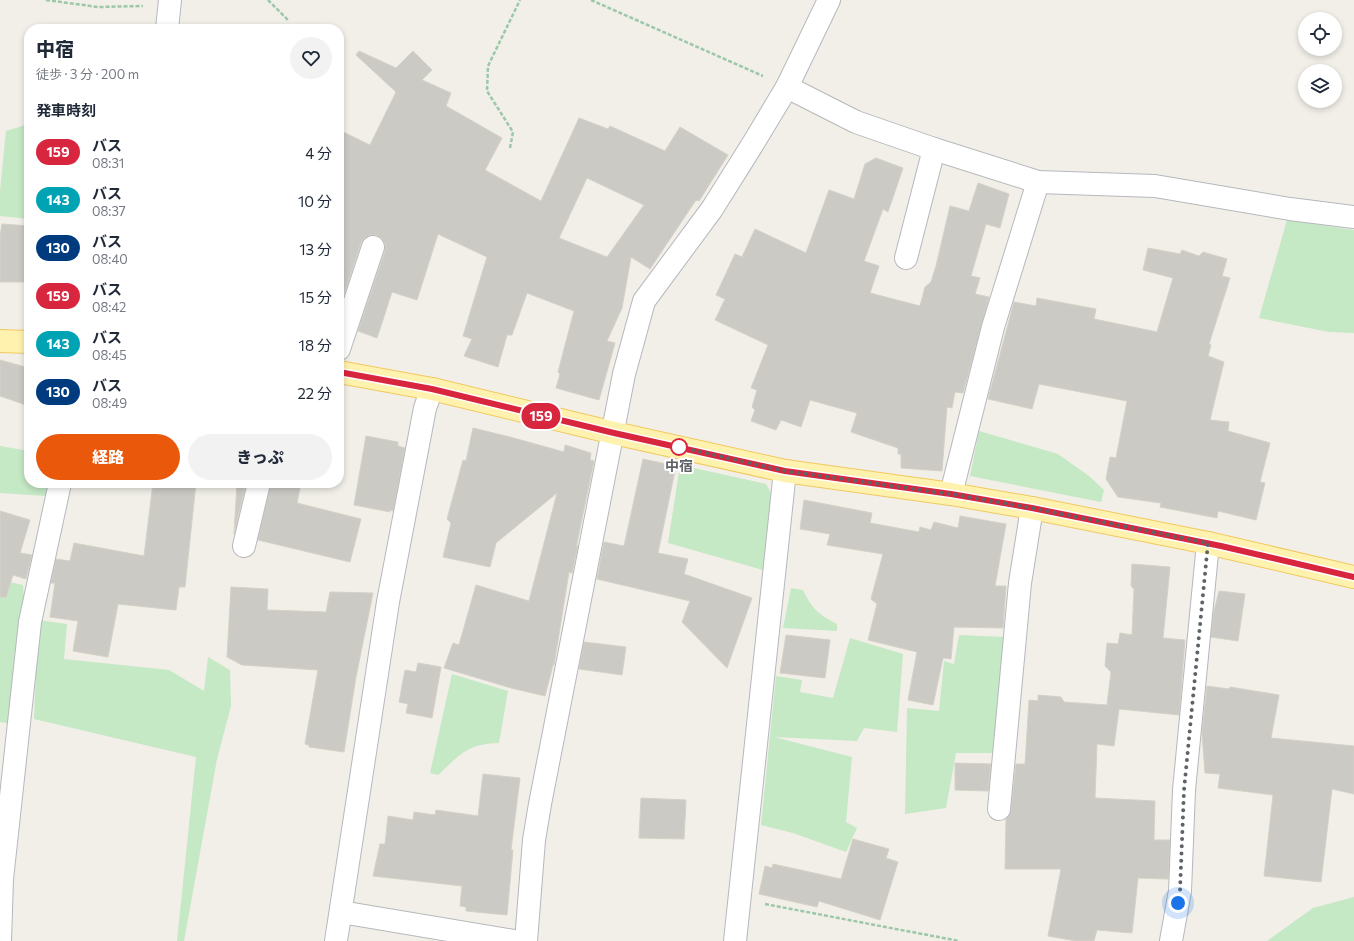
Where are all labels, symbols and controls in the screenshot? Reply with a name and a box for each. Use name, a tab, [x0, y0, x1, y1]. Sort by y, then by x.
map controls	[1298, 12, 1342, 108]
button: locate	[1298, 12, 1342, 56]
text: 中宿	[36, 37, 74, 60]
button: heart	[290, 37, 332, 79]
button: layers	[1298, 64, 1342, 108]
text: 徒歩 · 3 分 · 200 m	[36, 66, 139, 82]
text: 発車時刻	[36, 101, 96, 119]
text: バス	[92, 136, 122, 154]
text: 159	[46, 143, 70, 160]
text: 4 分	[305, 144, 332, 162]
text: 08:31	[92, 155, 124, 171]
text: バス	[92, 184, 122, 202]
text: 143	[46, 191, 70, 208]
text: 10 分	[298, 192, 332, 210]
text: 08:37	[92, 203, 126, 219]
text: バス	[92, 232, 122, 250]
text: 130	[46, 239, 70, 256]
text: 13 分	[299, 240, 332, 258]
text: 08:40	[92, 251, 128, 267]
text: バス	[92, 280, 122, 298]
text: 159	[46, 287, 70, 304]
text: 15 分	[299, 288, 332, 306]
text: 08:42	[92, 299, 126, 315]
text: バス	[92, 328, 122, 346]
text: 143	[46, 335, 70, 352]
text: 18 分	[299, 336, 332, 354]
text: 08:45	[92, 347, 127, 363]
text: バス	[92, 376, 122, 394]
text: 130	[46, 383, 70, 400]
text: 22 分	[297, 384, 332, 402]
text: 08:49	[92, 395, 127, 411]
line badge: 159	[518, 403, 564, 429]
text: 159	[529, 407, 553, 424]
button: 経路	[36, 434, 180, 480]
button: きっぷ	[188, 434, 332, 480]
marker: 中宿	[670, 438, 688, 456]
place label: 中宿	[665, 457, 693, 474]
your location	[1168, 893, 1188, 913]

